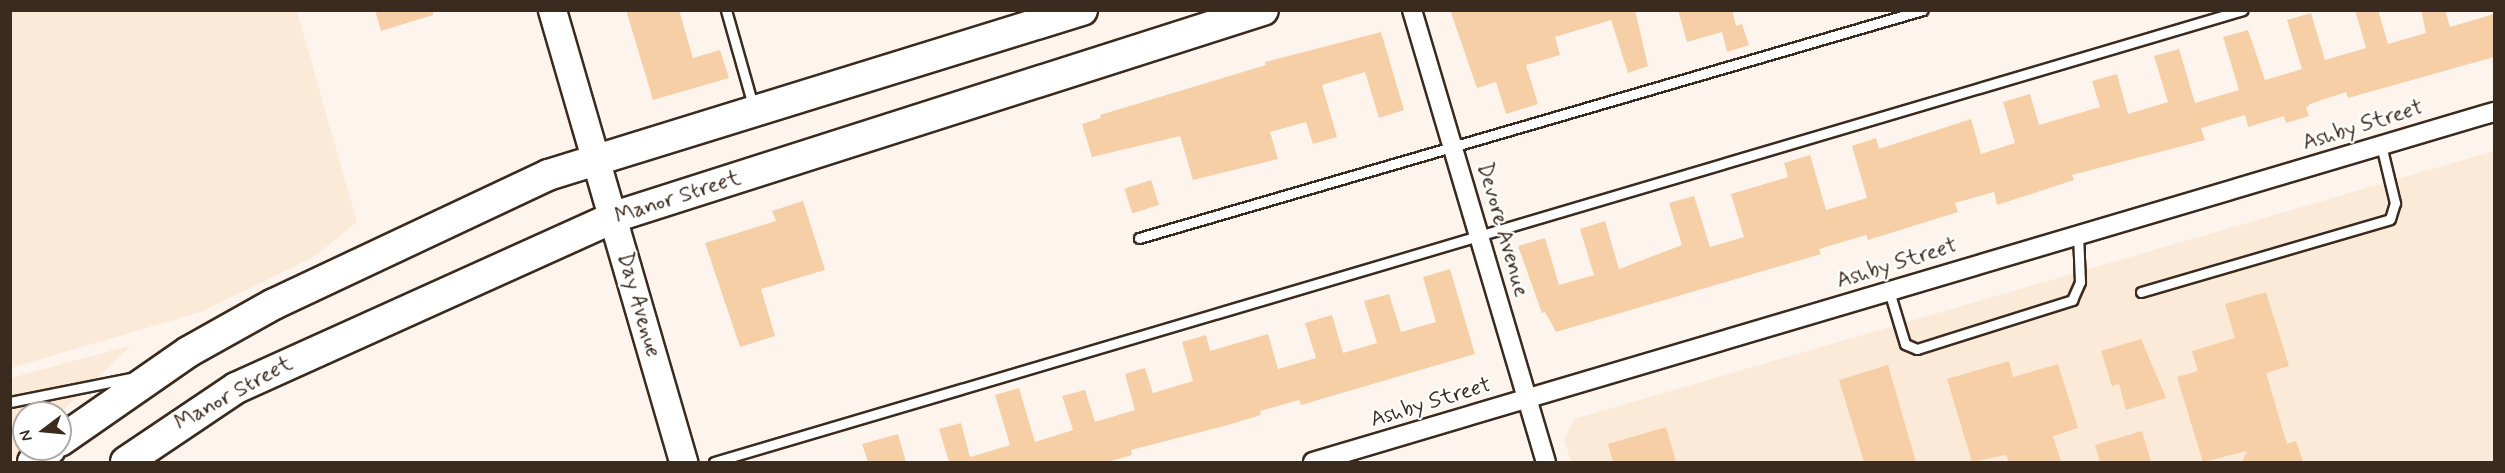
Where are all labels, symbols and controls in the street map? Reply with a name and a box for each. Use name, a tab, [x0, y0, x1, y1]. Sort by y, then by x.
street label: Ashby Street	[2300, 95, 2426, 157]
street label: Devore Avenue	[1470, 160, 1534, 300]
street label: Manor Street	[612, 165, 744, 231]
street label: Ashby Street	[1834, 233, 1960, 295]
street label: Day Avenue	[610, 247, 666, 363]
street label: Manor Street	[171, 351, 297, 437]
street label: Ashby Street	[1368, 372, 1494, 434]
north arrow	[12, 401, 72, 461]
text: N	[15, 428, 38, 444]

